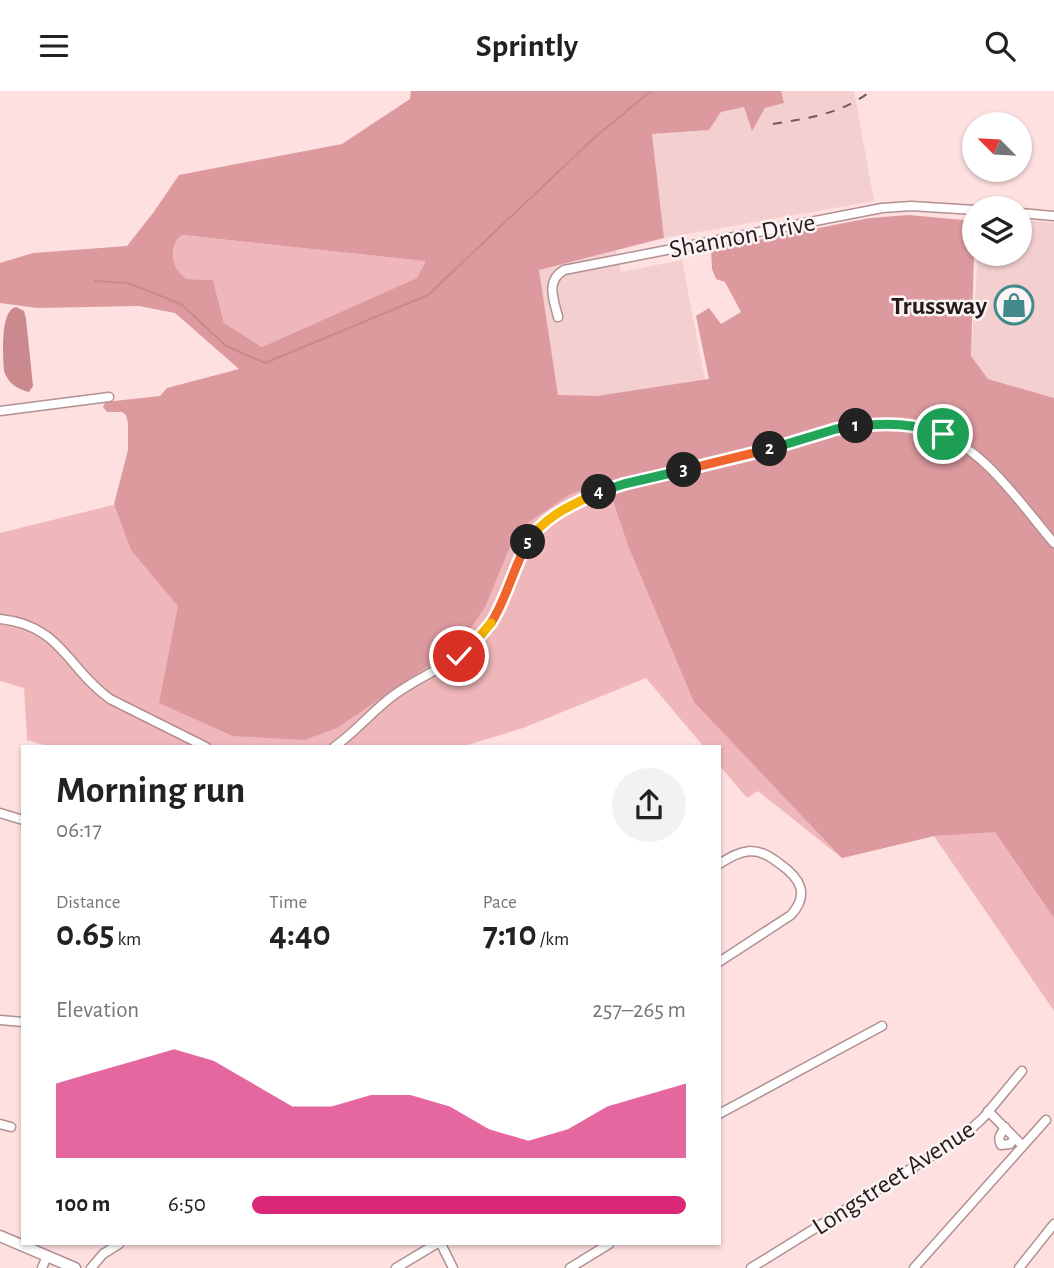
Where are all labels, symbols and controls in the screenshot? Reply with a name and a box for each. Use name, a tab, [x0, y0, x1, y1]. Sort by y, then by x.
icon: menu	[35, 27, 73, 65]
icon: search	[981, 27, 1019, 65]
text: Sprintly	[476, 30, 578, 62]
north arrow	[962, 112, 1032, 182]
map controls	[962, 112, 1032, 266]
button: layers	[962, 196, 1032, 266]
street label: Shannon Drive	[667, 209, 817, 263]
shop icon: Trussway	[993, 284, 1035, 326]
place label: Trussway	[891, 293, 987, 319]
pin	[913, 404, 973, 464]
pin: 1	[838, 409, 874, 443]
icon: arrive	[924, 415, 962, 453]
text: 1	[852, 416, 859, 435]
pin: 2	[752, 431, 788, 467]
text: 2	[765, 439, 774, 458]
pin: 3	[666, 453, 702, 487]
text: 3	[679, 460, 688, 479]
pin: 4	[582, 475, 616, 509]
text: 4	[594, 482, 603, 501]
pin: 5	[510, 525, 546, 559]
text: 5	[523, 532, 532, 551]
pin	[429, 626, 489, 686]
icon: check	[440, 637, 478, 675]
button: share	[612, 768, 686, 842]
text: Morning run	[56, 772, 245, 810]
text: 06:17	[56, 819, 102, 842]
text: Distance	[56, 893, 120, 912]
text: Time	[269, 893, 307, 912]
text: Pace	[483, 893, 517, 912]
text: 0.65	[56, 917, 114, 952]
text: 4:40	[269, 917, 331, 952]
text: 7:10	[483, 917, 537, 952]
text: km	[114, 930, 141, 949]
text: /km	[537, 930, 569, 949]
text: Elevation	[56, 999, 139, 1022]
text: 257–265 m	[592, 999, 686, 1022]
street label: Longstreet Avenue	[808, 1116, 979, 1240]
text: 100 m	[56, 1193, 110, 1216]
text: 6:50	[168, 1193, 206, 1216]

